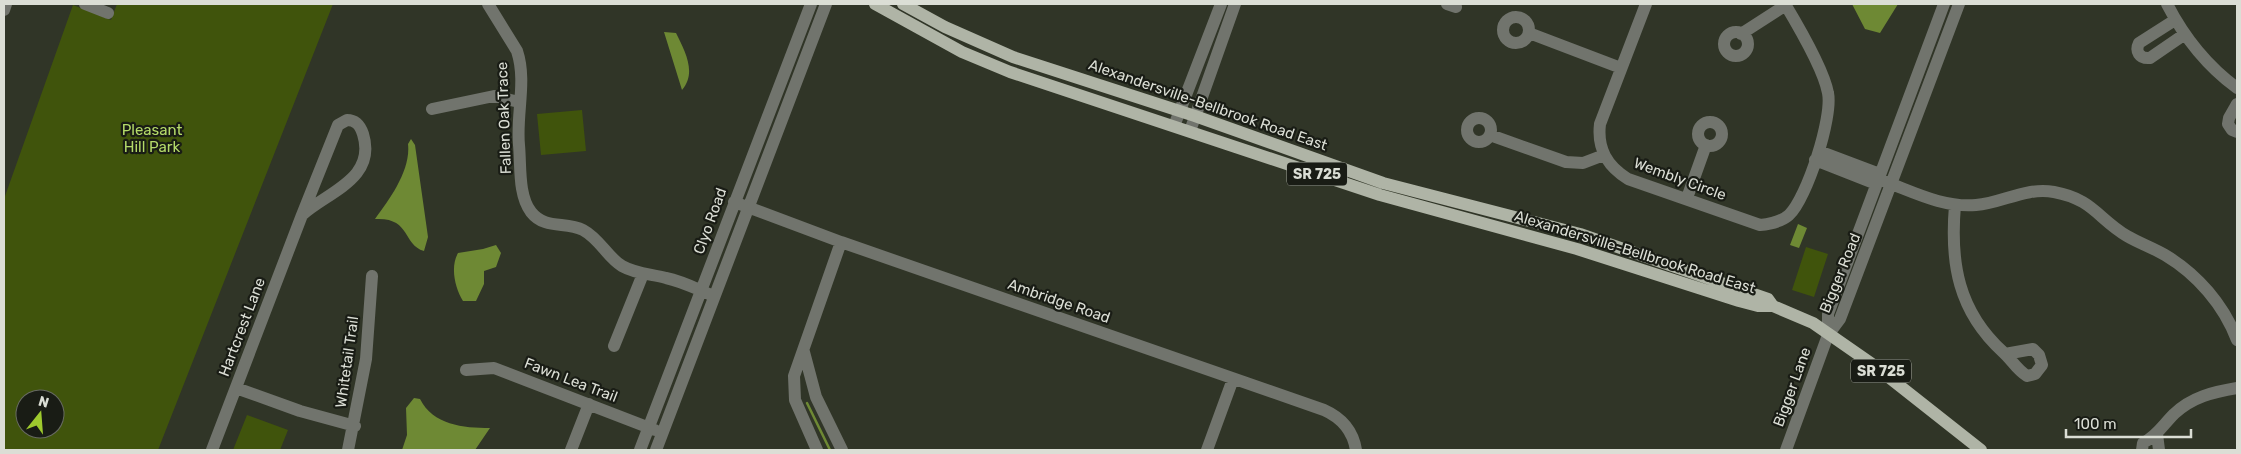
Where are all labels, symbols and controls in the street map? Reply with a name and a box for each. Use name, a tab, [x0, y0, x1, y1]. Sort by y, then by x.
street label: Alexandersville-Bellbrook Road East	[1086, 56, 1330, 154]
street label: Fallen Oak Trace	[493, 62, 515, 174]
park label: Pleasant Hill Park	[122, 121, 182, 156]
street label: Wembly Circle	[1631, 154, 1729, 204]
road number: SR 725	[1287, 162, 1347, 185]
street label: Clyo Road	[690, 185, 730, 257]
street label: Alexandersville-Bellbrook Road East	[1512, 207, 1758, 297]
street label: Bigger Road	[1816, 230, 1864, 316]
street label: Hartcrest Lane	[215, 275, 269, 379]
street label: Ambridge Road	[1005, 275, 1113, 327]
street label: Whitetail Trail	[332, 315, 362, 409]
street label: Bigger Lane	[1769, 345, 1815, 429]
street label: Fawn Lea Trail	[522, 354, 620, 406]
road number: SR 725	[1851, 360, 1911, 382]
north arrow	[15, 389, 65, 439]
text: N	[36, 392, 51, 412]
scale bar	[2066, 406, 2191, 438]
text: 100 m	[2074, 415, 2116, 433]

